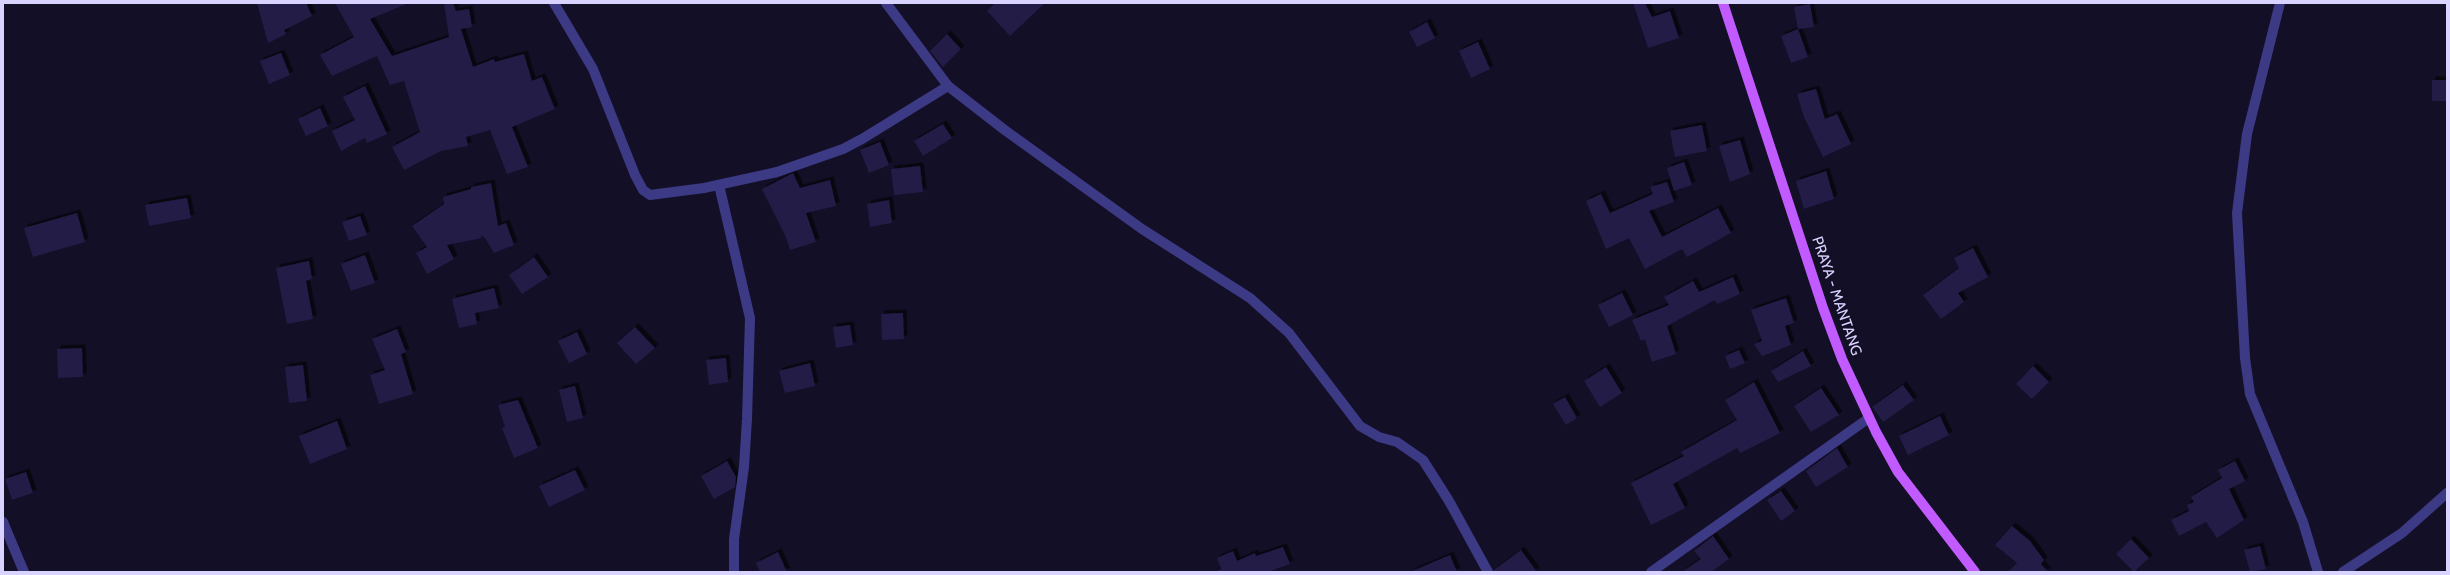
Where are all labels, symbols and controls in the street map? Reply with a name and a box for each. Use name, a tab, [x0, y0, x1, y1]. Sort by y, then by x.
street label: PRAYA - MANTANG	[1808, 234, 1866, 358]

